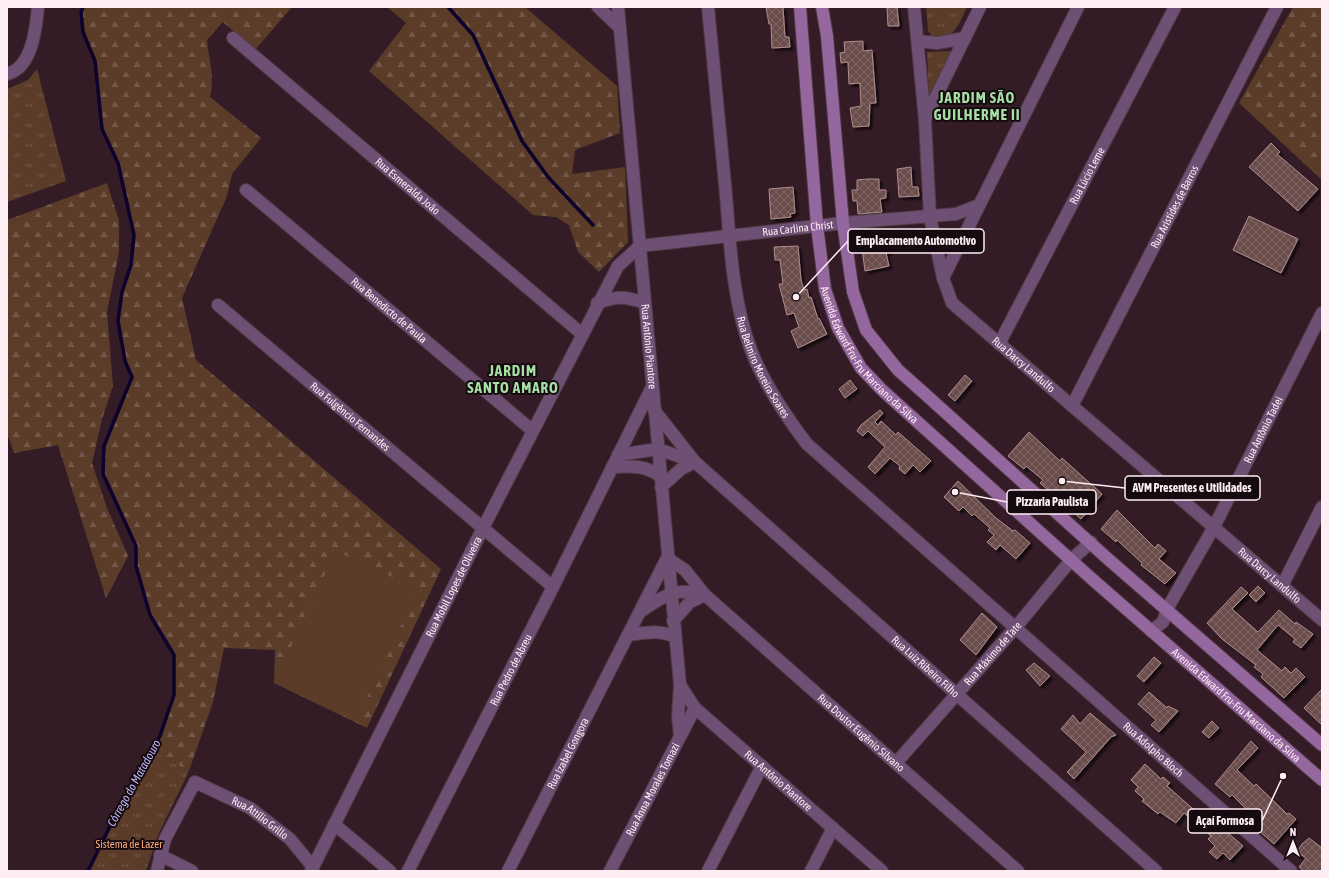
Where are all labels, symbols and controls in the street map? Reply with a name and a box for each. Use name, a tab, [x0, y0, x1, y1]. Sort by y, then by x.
district label: JARDIM SÃO GUILHERME II	[933, 89, 1021, 123]
street label: Rua Lúcio Leme	[1067, 145, 1107, 206]
street label: Rua Esmeralda João	[373, 155, 442, 217]
street label: Rua Aristides de Barros	[1148, 163, 1201, 250]
street label: Rua Carlina Christ	[762, 218, 834, 238]
callout: Emplacamento Automotivo	[848, 229, 984, 253]
text: Emplacamento Automotivo	[856, 234, 977, 248]
street label: Rua Benedicto de Paula	[349, 275, 429, 345]
street label: Avenida Edward Fru-Fru Marciano da Silva	[818, 285, 921, 426]
street label: Rua Antônio Piantore	[639, 303, 659, 390]
street label: Rua Belmiro Moreira Soares	[735, 315, 792, 420]
street label: Rua Darcy Landulfo	[990, 334, 1057, 395]
district label: JARDIM SANTO AMARO	[467, 362, 559, 396]
street label: Rua Fulgêncio Fernandes	[308, 379, 393, 453]
street label: Rua Antônio Tadei	[1241, 395, 1285, 465]
callout: AVM Presentes e Utilidades	[1125, 476, 1260, 500]
text: AVM Presentes e Utilidades	[1131, 481, 1252, 495]
callout: Pizzaria Paulista	[1007, 490, 1096, 514]
text: Pizzaria Paulista	[1016, 495, 1089, 509]
street label: Rua Mobil Lopes de Oliveira	[423, 534, 484, 639]
street label: Rua Darcy Landulfo	[1236, 545, 1303, 605]
street label: Rua Máximo de Tate	[961, 619, 1024, 688]
street label: Rua Pedro de Abreu	[488, 632, 534, 708]
street label: Rua Luiz Ribeiro Filho	[889, 634, 962, 700]
street label: Avenida Edward Fru-Fru Marciano da Silva	[1170, 646, 1303, 765]
street label: Rua Doutor Eugênio Silvano	[816, 691, 907, 774]
street label: Rua Izabel Gongora	[545, 716, 591, 791]
street label: Rua Adolpho Bloch	[1121, 720, 1186, 779]
water label: Córrego do Matadouro	[104, 737, 164, 829]
street label: Rua Anna Morales Tomazi	[623, 741, 682, 838]
street label: Rua Antônio Piantore	[742, 748, 815, 813]
street label: Rua Attílio Grillo	[230, 794, 291, 842]
callout: Açaí Formosa	[1188, 809, 1262, 833]
text: Açaí Formosa	[1195, 814, 1255, 828]
north arrow	[1273, 822, 1313, 862]
text: N	[1290, 826, 1296, 838]
park label: Sistema de Lazer	[96, 838, 163, 850]

